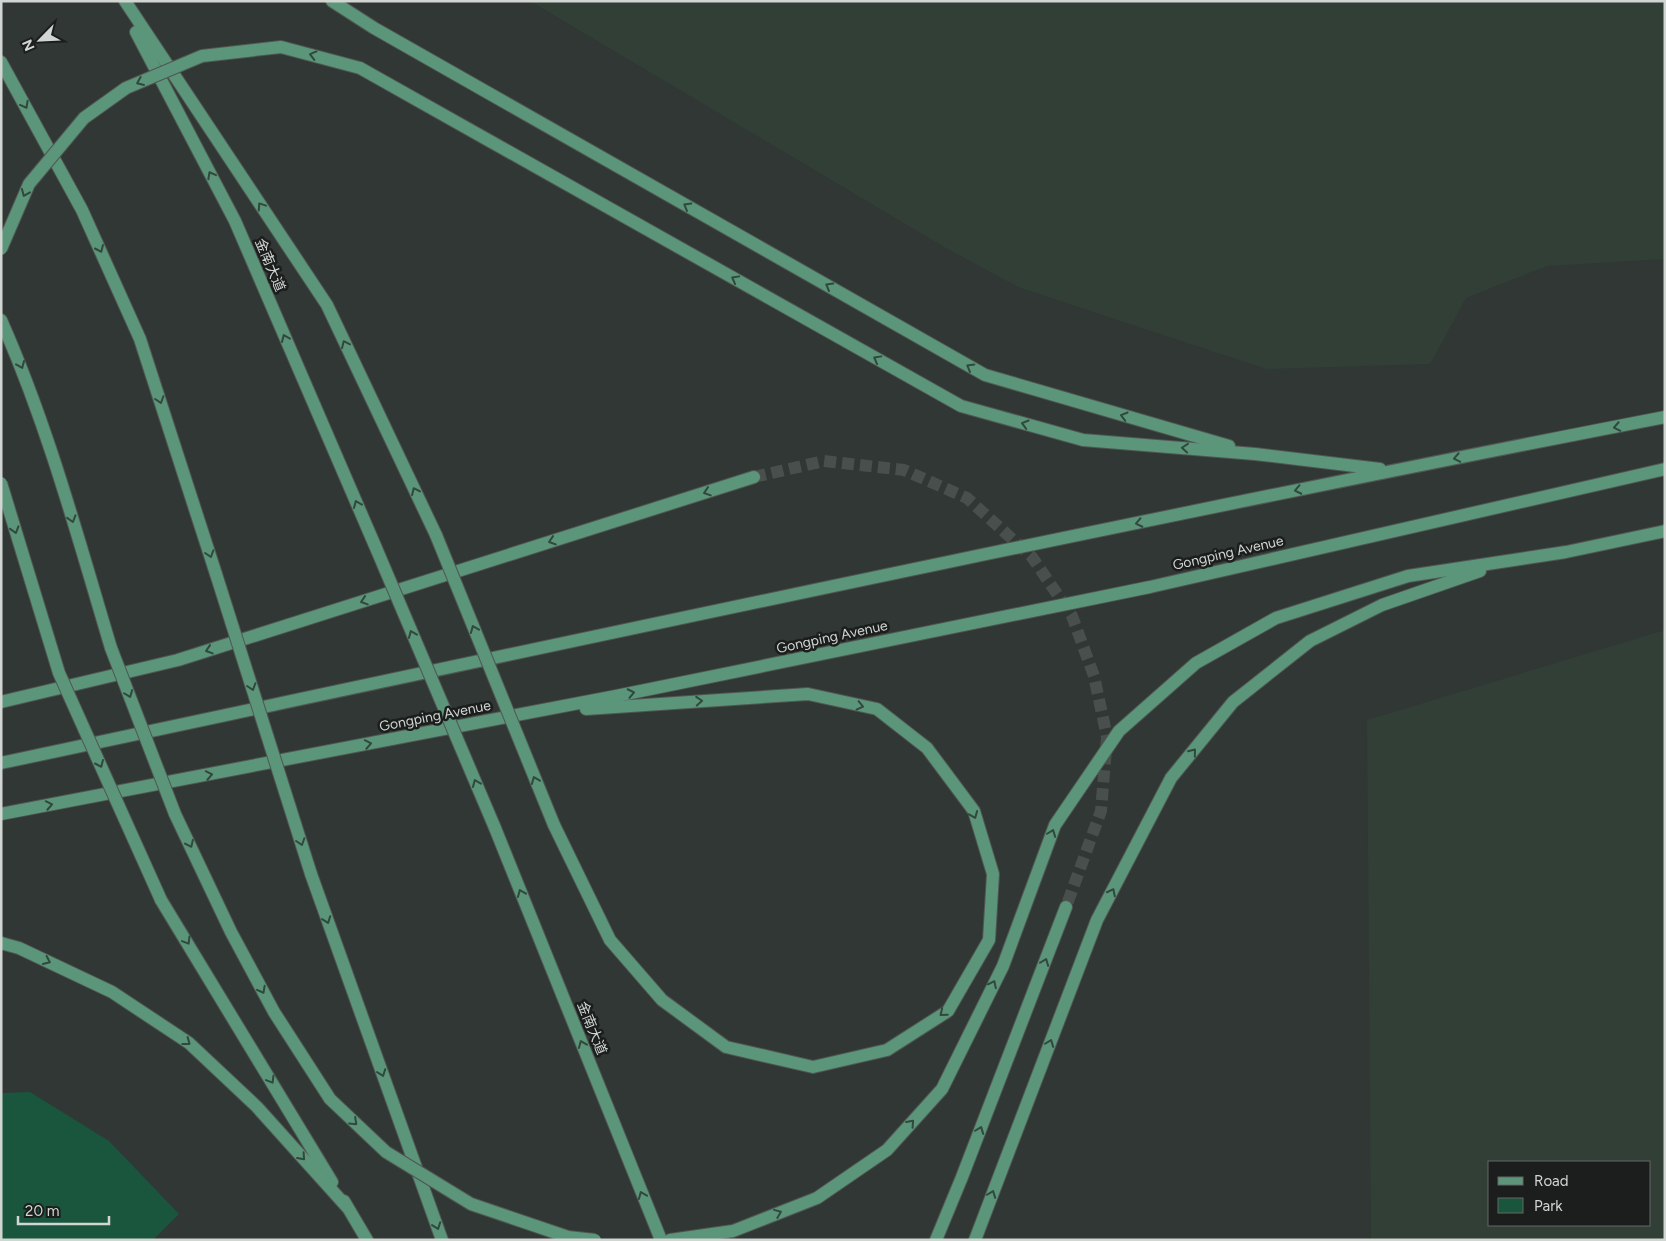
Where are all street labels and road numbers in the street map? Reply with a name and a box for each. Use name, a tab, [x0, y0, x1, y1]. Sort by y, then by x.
street label: 金南大道	[251, 236, 289, 294]
street label: Gongping Avenue	[1171, 532, 1285, 574]
street label: Gongping Avenue	[775, 617, 889, 657]
street label: Gongping Avenue	[378, 697, 492, 735]
street label: 金南大道	[574, 999, 610, 1057]

